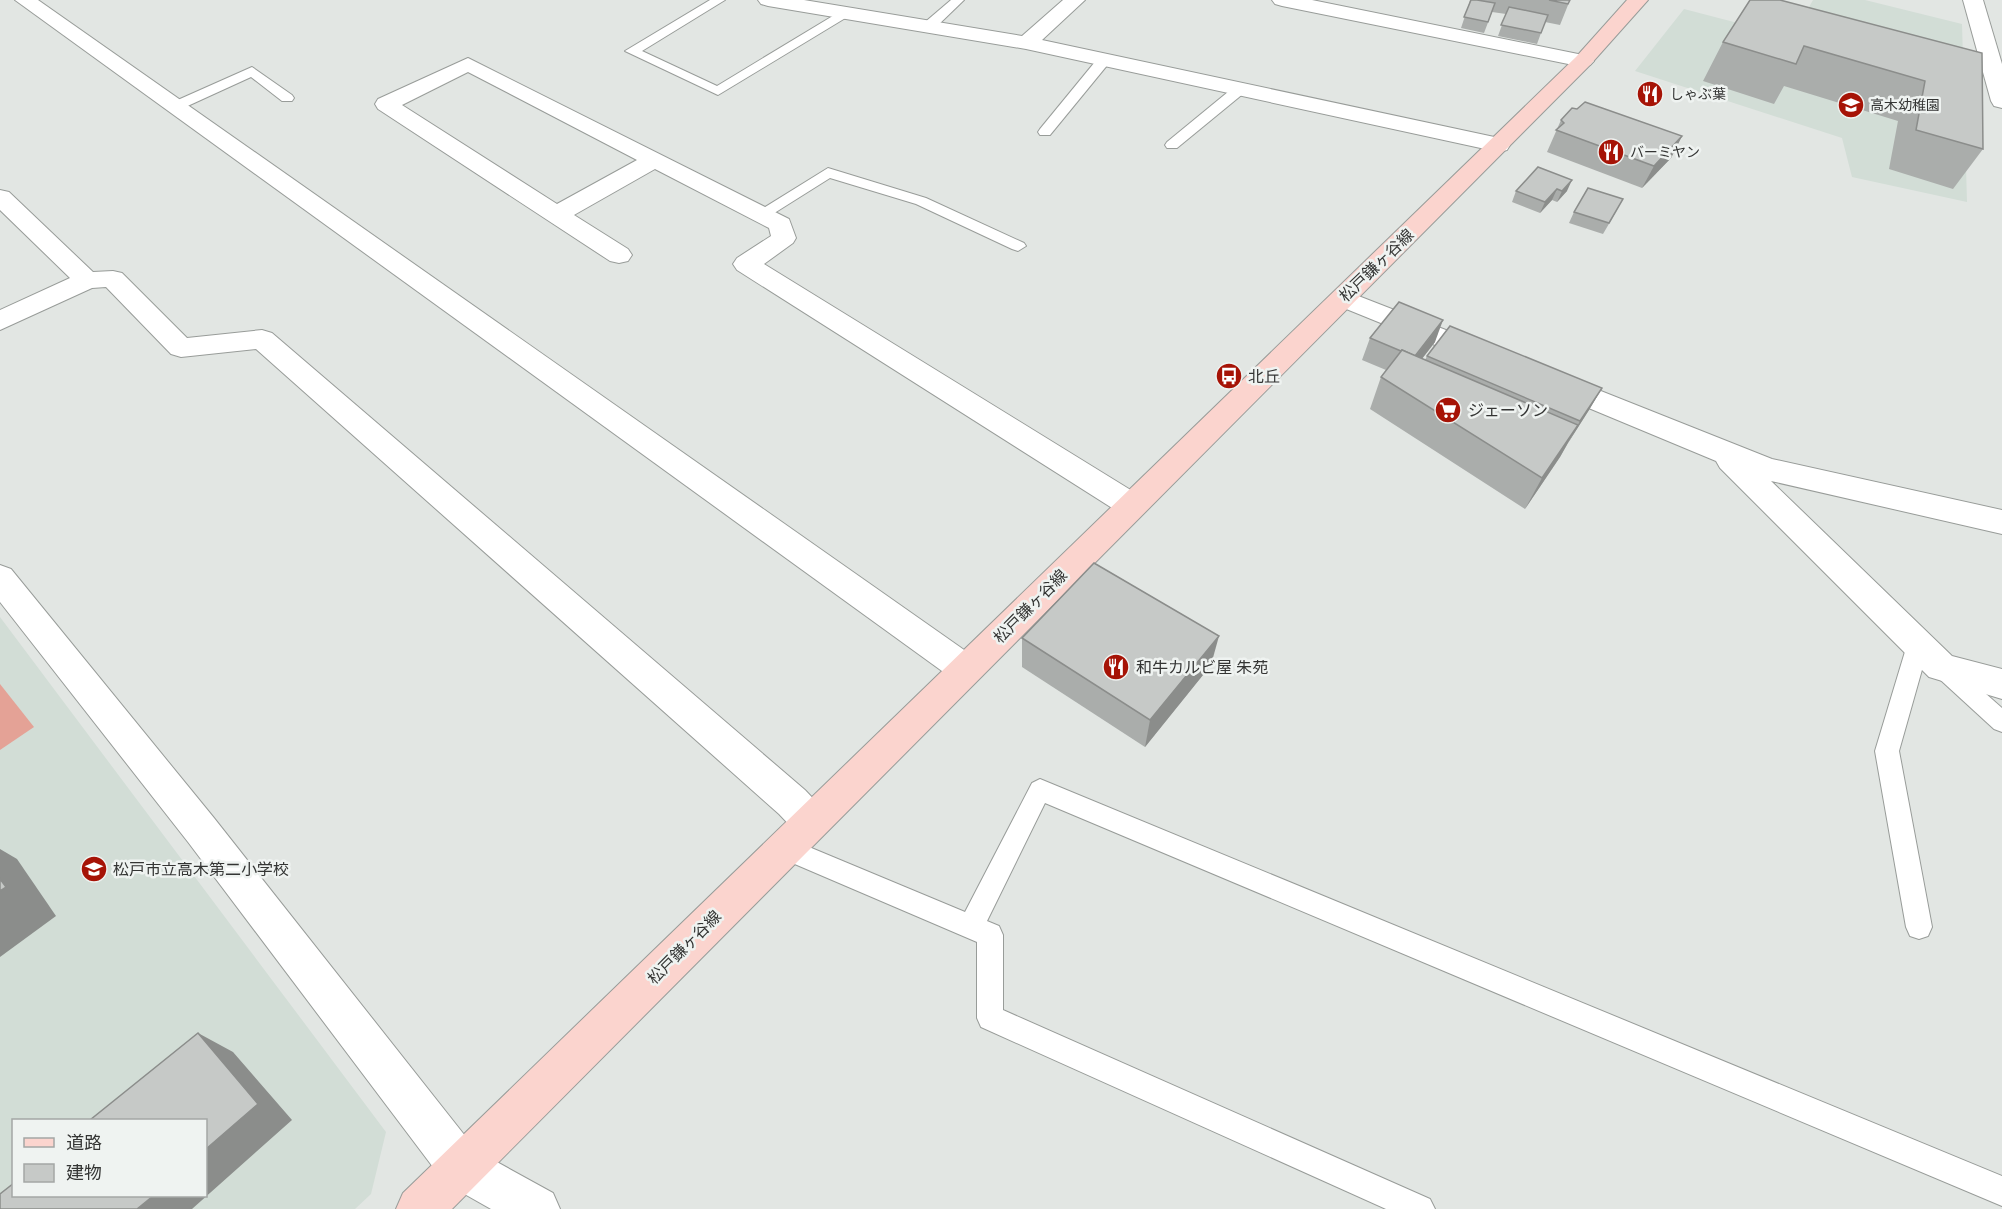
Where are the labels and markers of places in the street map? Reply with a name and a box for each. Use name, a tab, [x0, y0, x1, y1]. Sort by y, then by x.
restaurant icon: しゃぶ葉	[1635, 79, 1665, 109]
place label: しゃぶ葉	[1670, 85, 1726, 103]
school or university icon: 高木幼稚園	[1836, 90, 1866, 120]
place label: 高木幼稚園	[1870, 96, 1940, 114]
restaurant icon: バーミヤン	[1596, 137, 1626, 167]
place label: バーミヤン	[1630, 143, 1700, 161]
bus stop icon: 北丘	[1214, 361, 1244, 391]
place label: 北丘	[1248, 366, 1280, 386]
supermarket icon: ジェーソン	[1433, 395, 1463, 425]
place label: ジェーソン	[1468, 400, 1548, 420]
restaurant icon: 和牛カルビ屋 朱苑	[1101, 652, 1131, 682]
place label: 和牛カルビ屋 朱苑	[1136, 657, 1268, 677]
school or university icon: 松戸市立高木第二小学校	[79, 854, 109, 884]
place label: 松戸市立高木第二小学校	[113, 859, 289, 879]

